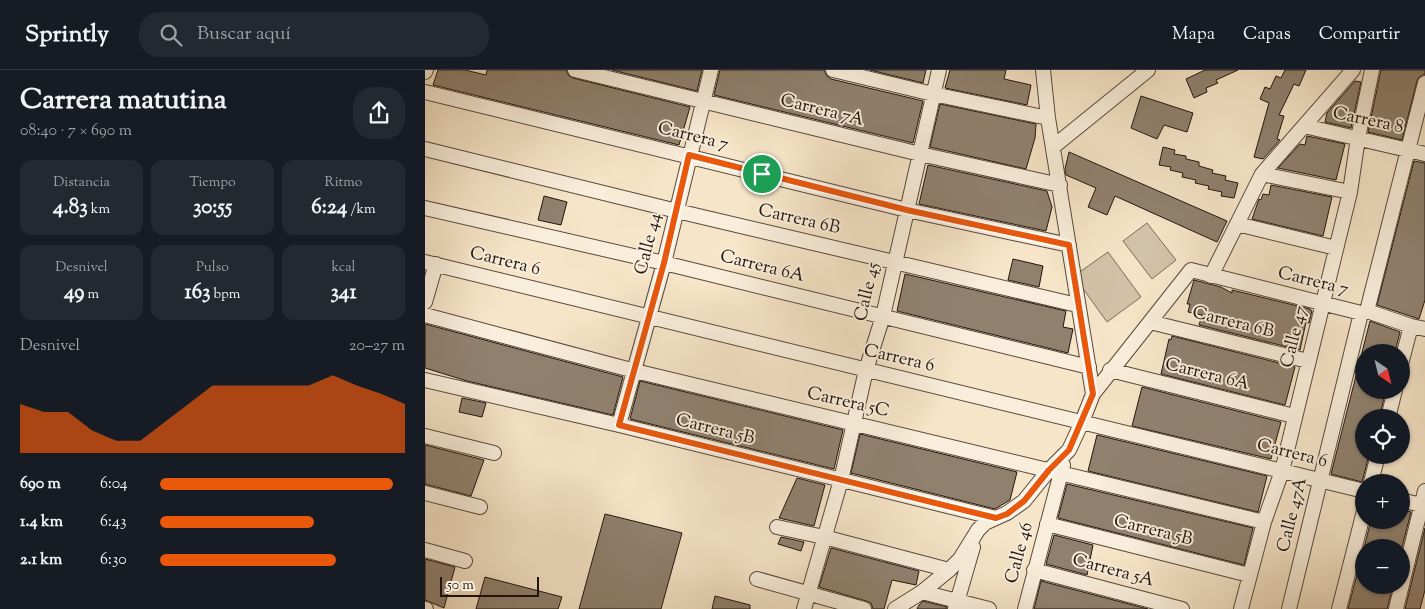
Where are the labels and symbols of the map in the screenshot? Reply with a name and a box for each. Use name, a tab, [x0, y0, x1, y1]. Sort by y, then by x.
street label: Carrera 7A	[777, 88, 867, 134]
street label: Carrera 8	[1330, 101, 1406, 141]
street label: Carrera 7	[655, 116, 731, 158]
pin	[741, 153, 783, 195]
street label: Carrera 6B	[755, 198, 843, 242]
street label: Calle 44	[629, 210, 669, 278]
street label: Carrera 6	[467, 241, 543, 283]
street label: Carrera 6A	[717, 244, 807, 290]
street label: Calle 45	[849, 260, 887, 324]
street label: Carrera 7	[1275, 261, 1351, 303]
street label: Carrera 6B	[1189, 300, 1277, 346]
street label: Calle 47	[1275, 303, 1315, 371]
street label: Carrera 6	[861, 338, 937, 380]
north arrow	[1355, 344, 1410, 399]
street label: Carrera 6A	[1162, 352, 1252, 398]
street label: Carrera 5C	[804, 381, 892, 425]
street label: Carrera 5B	[673, 408, 757, 452]
street label: Carrera 6	[1254, 433, 1330, 475]
street label: Calle 47A	[1271, 475, 1315, 555]
street label: Carrera 5B	[1111, 509, 1195, 553]
street label: Calle 46	[999, 519, 1041, 587]
street label: Carrera 5A	[1069, 548, 1157, 595]
scale bar	[440, 574, 539, 597]

